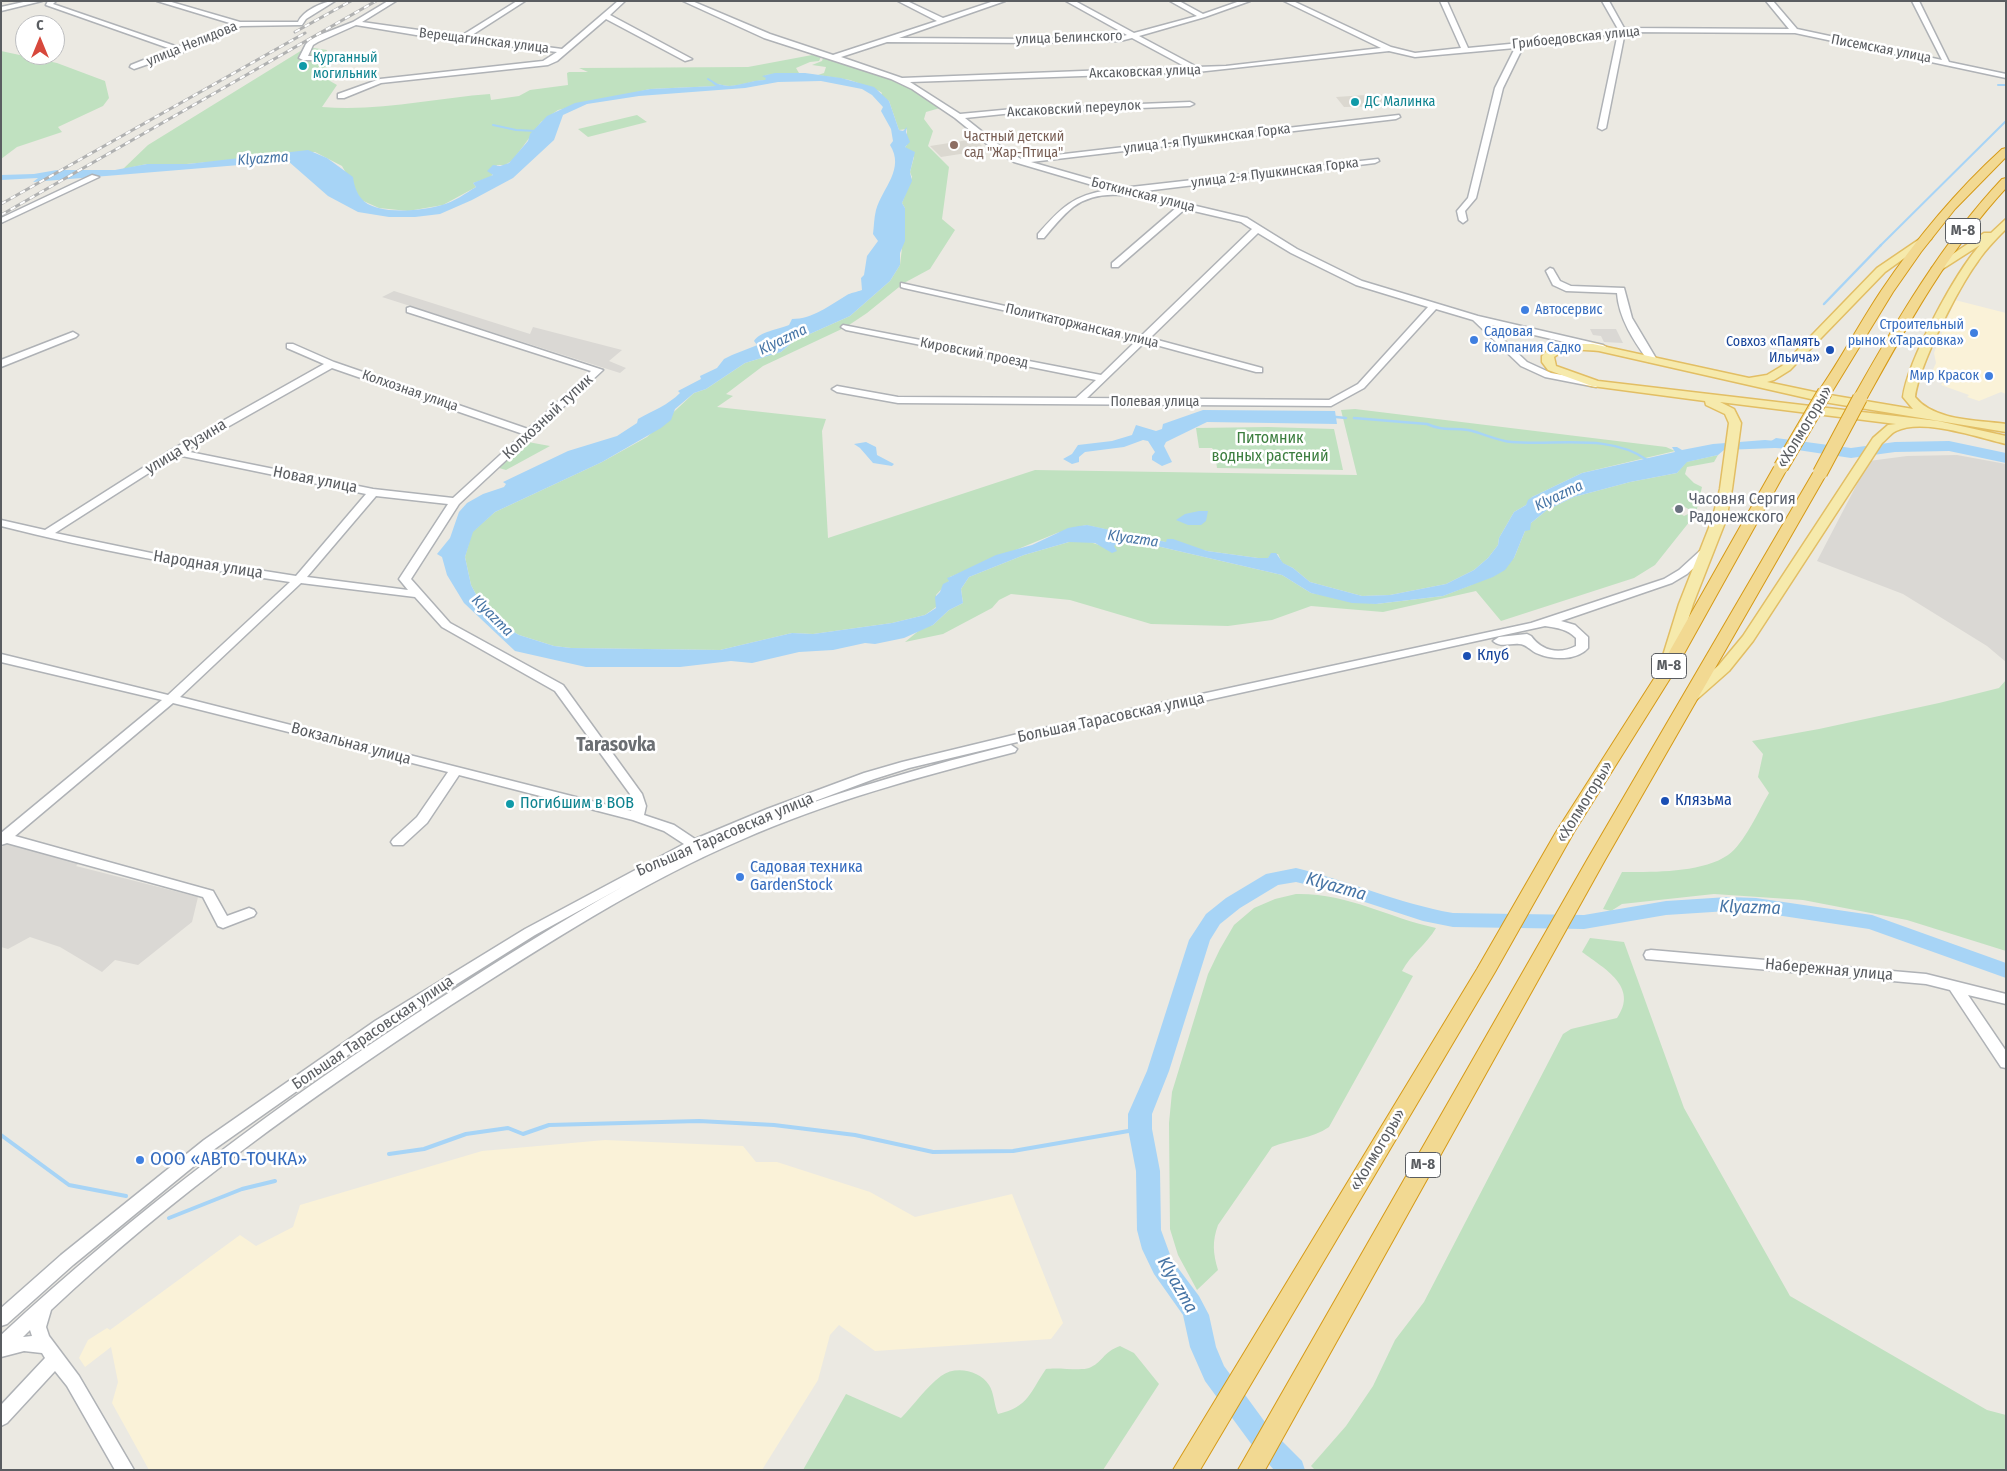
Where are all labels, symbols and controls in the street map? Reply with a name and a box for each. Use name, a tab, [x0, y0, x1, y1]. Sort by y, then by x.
north arrow	[15, 15, 65, 65]
text: С	[36, 17, 44, 34]
street label: улица Нелидова	[144, 18, 240, 70]
street label: Грибоедовская улица	[1511, 23, 1641, 53]
street label: Верещагинская улица	[418, 25, 550, 57]
street label: улица Белинского	[1015, 28, 1123, 48]
street label: Писемская улица	[1830, 31, 1932, 67]
place label: Курганный могильник	[313, 50, 378, 82]
marker: Курганный могильник	[297, 60, 309, 72]
street label: Аксаковская улица	[1089, 62, 1201, 82]
place label: ДС Малинка	[1365, 94, 1435, 110]
marker: ДС Малинка	[1349, 96, 1361, 108]
street label: Аксаковский переулок	[1007, 97, 1141, 121]
street label: улица 1-я Пушкинская Горка	[1123, 120, 1291, 158]
place label: Частный детский сад "Жар-Птица"	[964, 129, 1064, 162]
marker: Частный детский сад "Жар-Птица"	[948, 139, 960, 151]
water label: Klyazma	[237, 148, 289, 170]
street label: улица 2-я Пушкинская Горка	[1190, 154, 1360, 192]
street label: Боткинская улица	[1089, 174, 1197, 216]
road number: М-8	[1946, 218, 1980, 244]
street label: Политкаторжанская улица	[1004, 300, 1160, 352]
place label: Автосервис	[1535, 302, 1602, 318]
marker: Автосервис	[1519, 304, 1531, 316]
place label: Строительный рынок «Тарасовка»	[1848, 317, 1964, 350]
water label: Klyazma	[756, 321, 810, 359]
place label: Садовая Компания Садко	[1484, 324, 1581, 357]
marker: Строительный рынок «Тарасовка»	[1968, 327, 1980, 339]
street label: Кировский проезд	[919, 334, 1029, 372]
marker: Садовая Компания Садко	[1468, 334, 1480, 346]
place label: Совхоз «Память Ильича»	[1726, 334, 1820, 367]
marker: Совхоз «Память Ильича»	[1824, 344, 1836, 356]
street label: Колхозная улица	[360, 367, 460, 415]
place label: Мир Красок	[1909, 368, 1979, 384]
street label: Колхозный тупик	[499, 370, 597, 464]
marker: Мир Красок	[1983, 370, 1995, 382]
street label: «Холмогоры»	[1773, 382, 1837, 472]
street label: Полевая улица	[1111, 394, 1199, 410]
street label: улица Рузина	[142, 415, 230, 479]
park label: Питомник водных растений	[1211, 429, 1329, 467]
street label: Новая улица	[271, 462, 359, 498]
water label: Klyazma	[1532, 477, 1586, 515]
place label: Часовня Сергия Радонежского	[1689, 490, 1796, 528]
marker: Часовня Сергия Радонежского	[1673, 503, 1685, 515]
water label: Klyazma	[1106, 527, 1160, 551]
street label: Народная улица	[152, 547, 264, 583]
water label: Klyazma	[468, 592, 516, 640]
place label: Клуб	[1477, 646, 1509, 666]
marker: Клуб	[1461, 650, 1473, 662]
road number: М-8	[1652, 654, 1686, 678]
street label: Большая Тарасовская улица	[1016, 689, 1206, 747]
street label: Вокзальная улица	[289, 719, 413, 769]
district label: Tarasovka	[576, 735, 656, 757]
street label: «Холмогоры»	[1552, 758, 1618, 846]
street label: Большая Тарасовская улица	[634, 789, 816, 881]
place label: Клязьма	[1675, 791, 1732, 811]
place label: Погибшим в ВОВ	[520, 794, 634, 814]
marker: Клязьма	[1659, 795, 1671, 807]
marker: Погибшим в ВОВ	[504, 798, 516, 810]
place label: Садовая техника GardenStock	[750, 858, 863, 896]
water label: Klyazma	[1303, 868, 1369, 906]
marker: Садовая техника GardenStock	[734, 871, 746, 883]
water label: Klyazma	[1719, 896, 1781, 920]
street label: Набережная улица	[1764, 955, 1894, 985]
street label: Большая Тарасовская улица	[289, 972, 457, 1094]
street label: «Холмогоры»	[1346, 1105, 1410, 1195]
place label: ООО «АВТО-ТОЧКА»	[150, 1149, 307, 1171]
road number: М-8	[1406, 1152, 1440, 1178]
marker: ООО «АВТО-ТОЧКА»	[134, 1154, 146, 1166]
water label: Klyazma	[1152, 1253, 1202, 1317]

